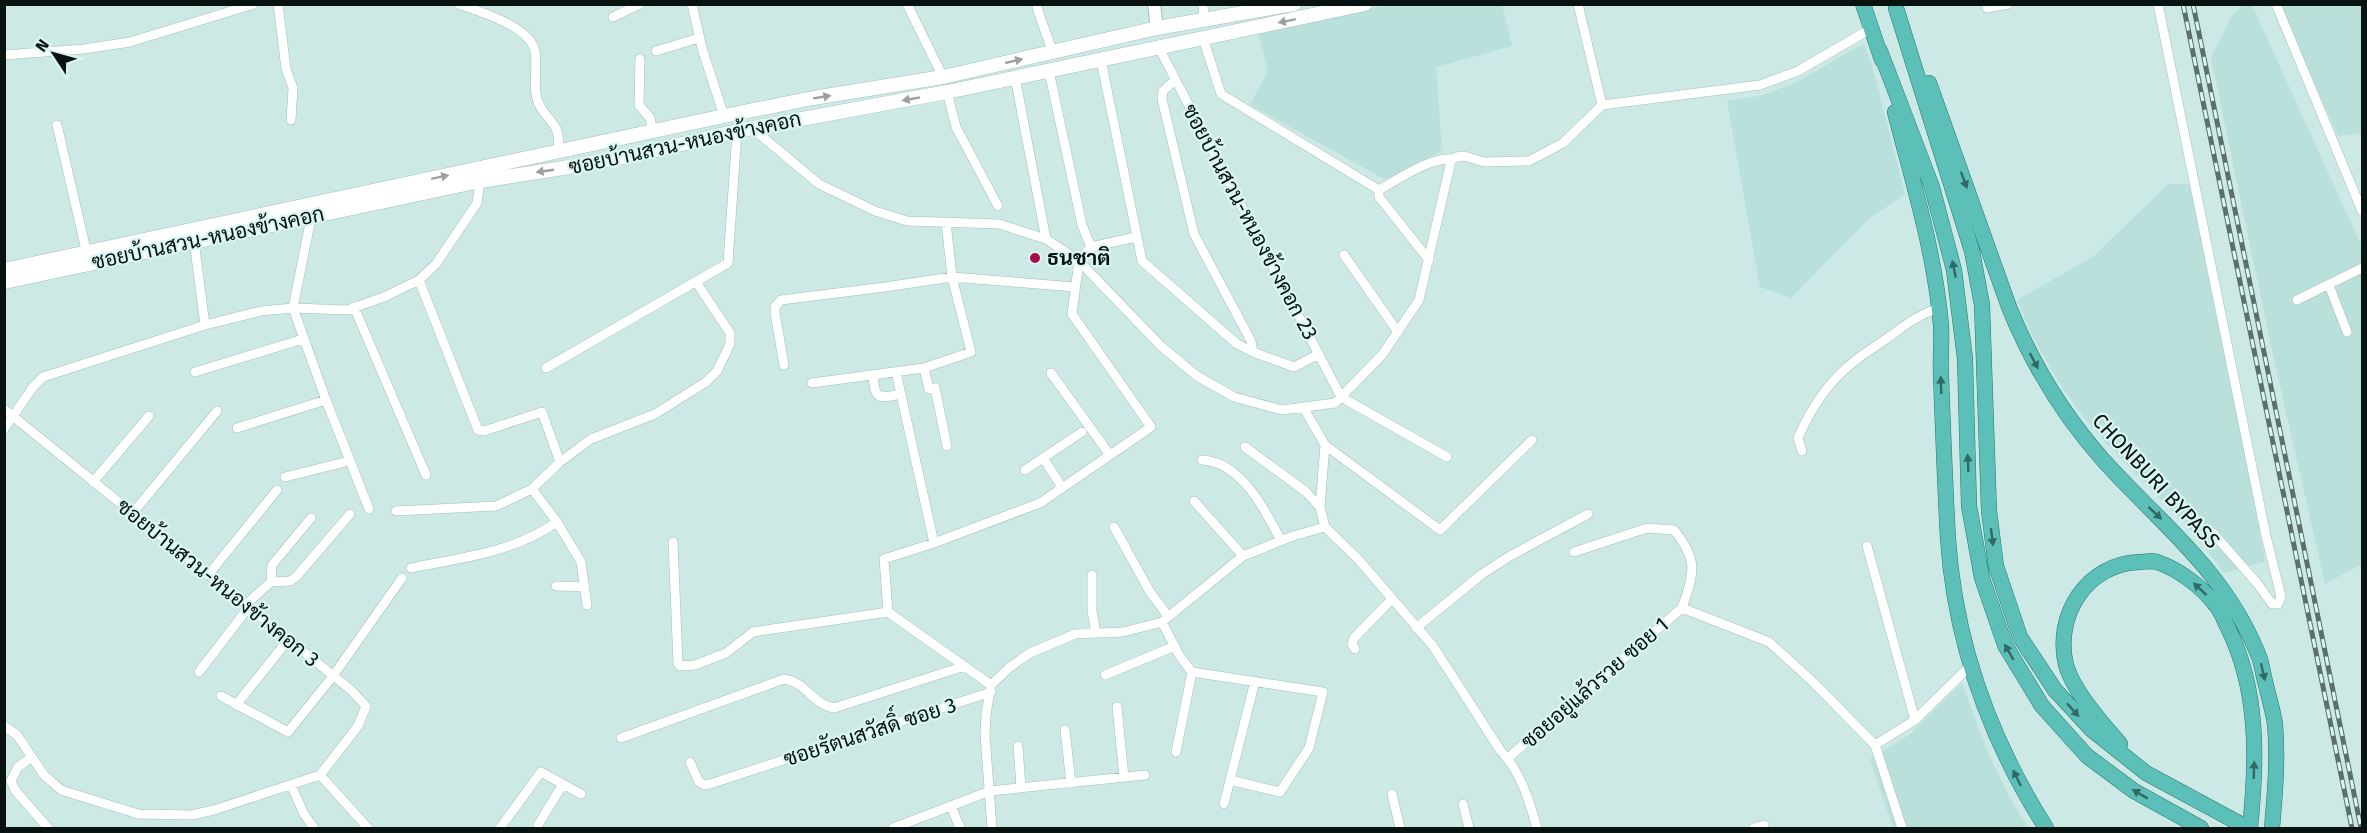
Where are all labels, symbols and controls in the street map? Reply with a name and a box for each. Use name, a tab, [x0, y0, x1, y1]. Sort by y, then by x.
one-way arrow	[1278, 17, 1297, 26]
north arrow	[24, 24, 84, 84]
text: N	[31, 36, 53, 55]
one-way arrow	[1004, 56, 1023, 66]
one-way arrow	[813, 92, 832, 101]
one-way arrow	[902, 95, 921, 104]
street label: ซอยบ้านสวน-หนองข้างคอก 23	[1177, 100, 1323, 344]
street label: ซอยบ้านสวน-หนองข้างคอก	[566, 106, 804, 180]
one-way arrow	[535, 167, 554, 176]
one-way arrow	[1959, 171, 1969, 189]
one-way arrow	[430, 172, 449, 182]
street label: ซอยบ้านสวน-หนองข้างคอก	[89, 201, 327, 275]
place label: ธนชาติ	[1047, 245, 1110, 271]
marker: ธนชาติ	[1028, 251, 1042, 265]
one-way arrow	[1949, 259, 1958, 278]
one-way arrow	[2029, 353, 2039, 370]
one-way arrow	[1937, 375, 1946, 394]
street label: CHONBURI BYPASS	[2087, 408, 2225, 554]
one-way arrow	[1963, 454, 1972, 473]
street label: ซอยบ้านสวน-หนองข้างคอก 3	[111, 493, 325, 673]
one-way arrow	[2148, 506, 2163, 520]
one-way arrow	[1987, 528, 1997, 547]
one-way arrow	[2193, 583, 2207, 597]
street label: ซอยอยู่แล้วรวย ซอย 1	[1516, 612, 1675, 756]
one-way arrow	[2004, 644, 2015, 660]
one-way arrow	[2259, 663, 2268, 682]
street label: ซอยรัตนสวัสดิ์ ซอย 3	[778, 685, 960, 772]
one-way arrow	[2066, 702, 2079, 717]
one-way arrow	[2249, 761, 2258, 780]
one-way arrow	[2012, 770, 2021, 787]
one-way arrow	[2132, 788, 2148, 799]

